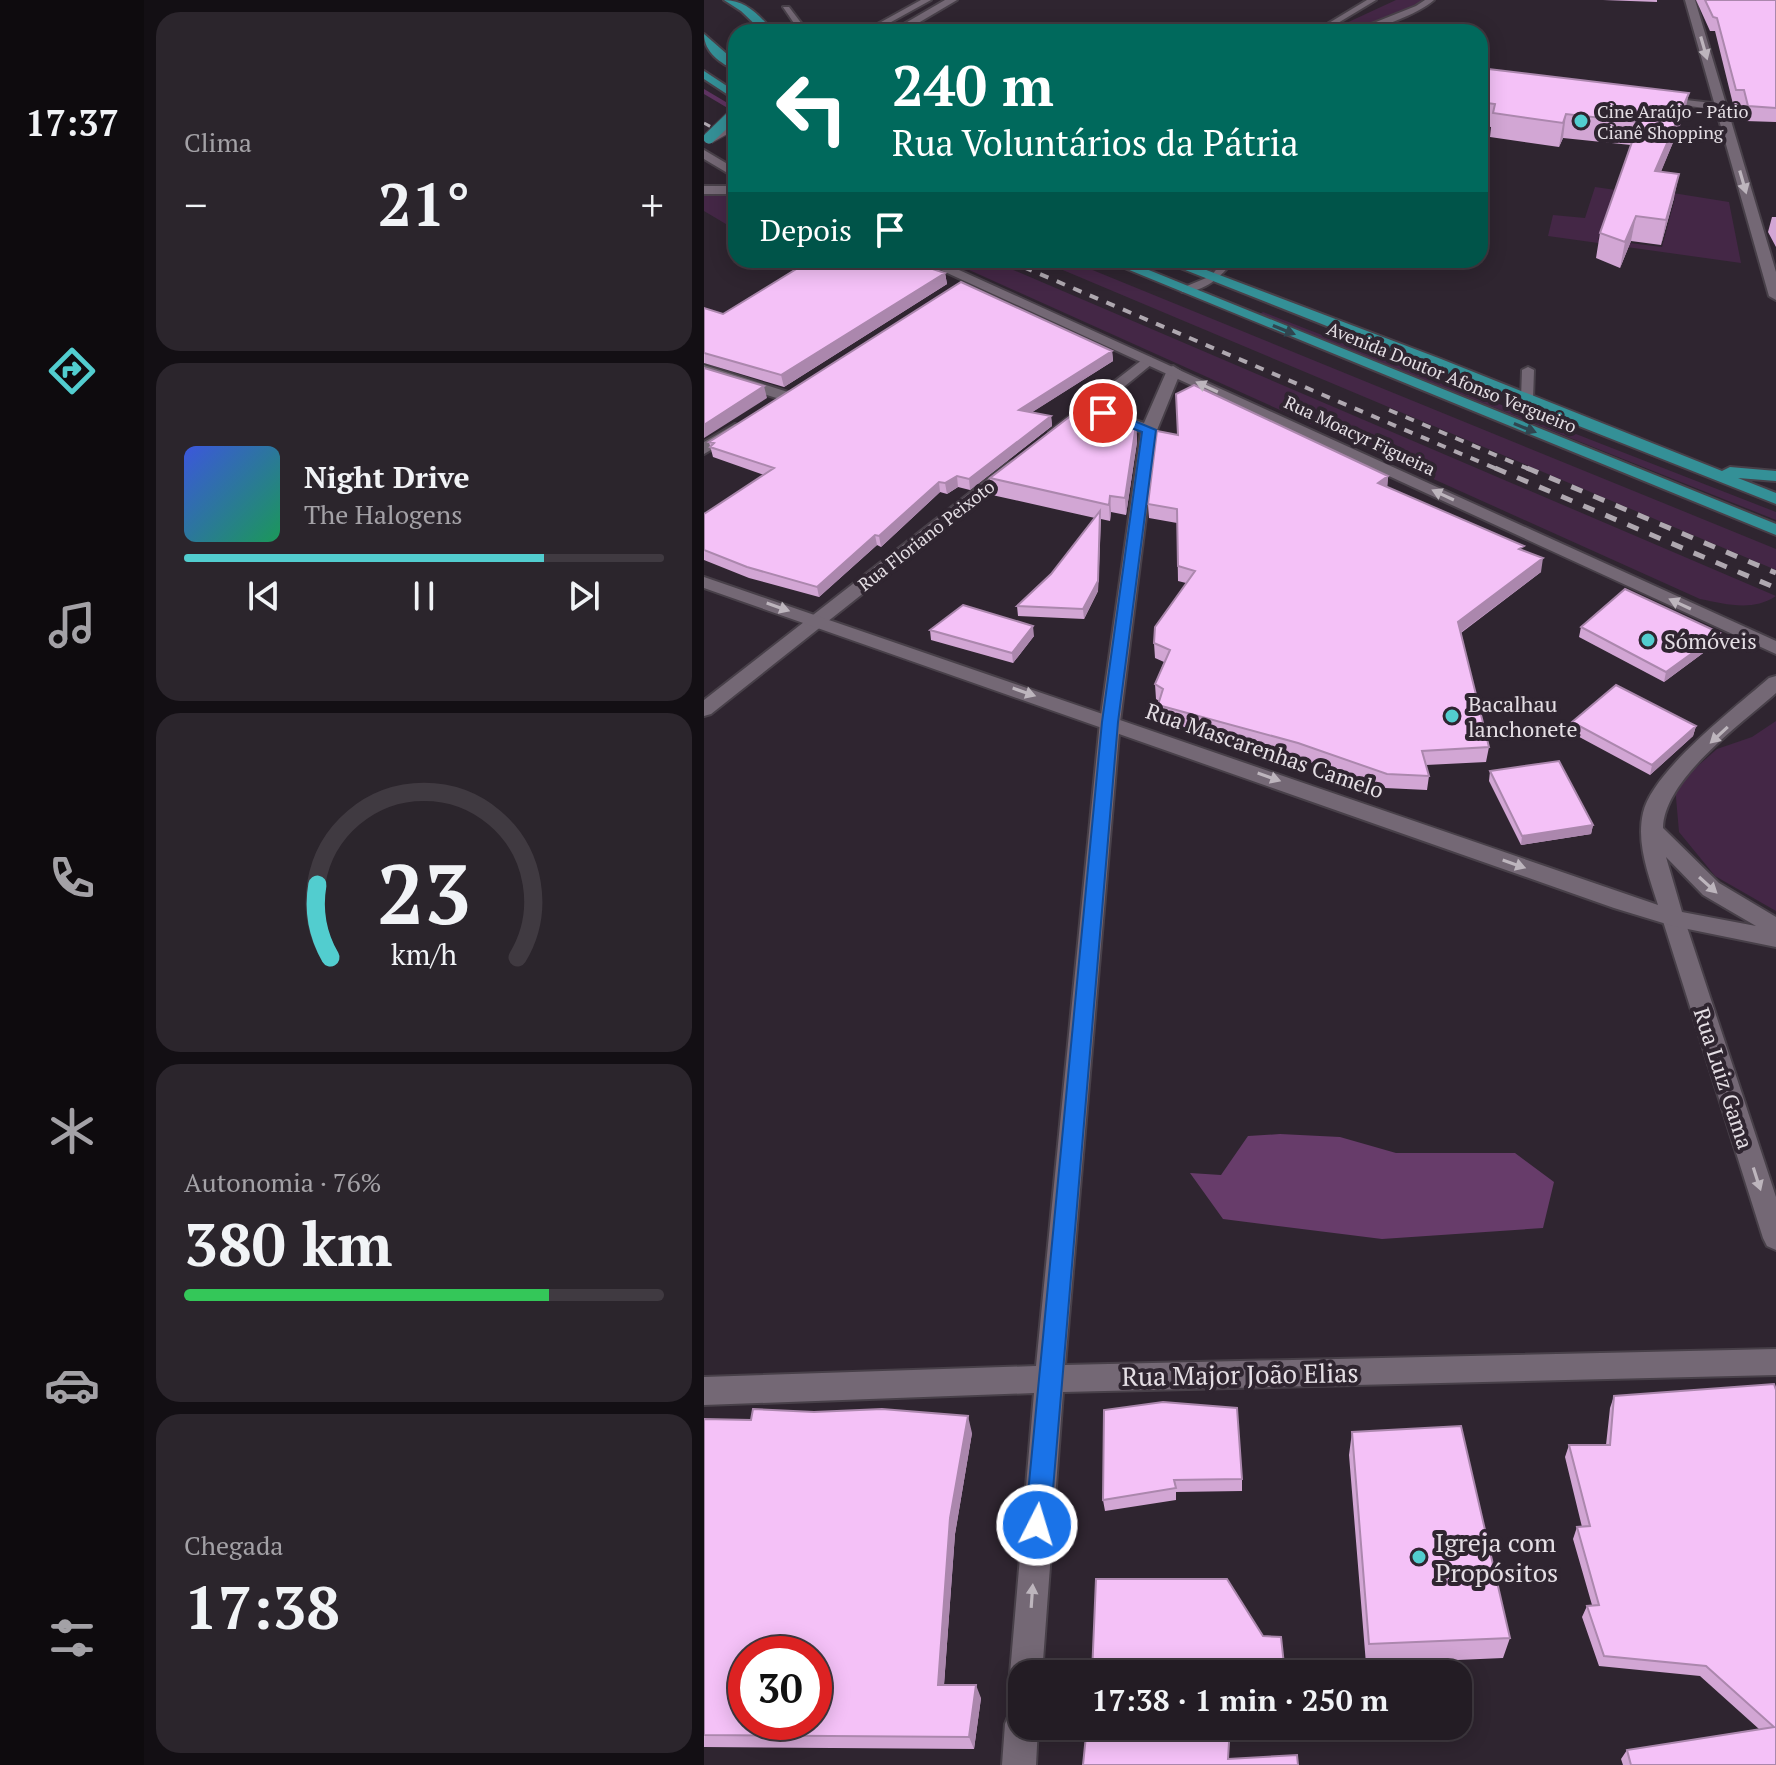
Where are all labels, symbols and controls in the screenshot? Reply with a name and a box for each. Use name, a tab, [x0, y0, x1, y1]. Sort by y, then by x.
one-way arrow	[1698, 37, 1711, 61]
text: 240 m	[892, 48, 1054, 122]
icon: left	[760, 56, 864, 160]
text: 17:37	[25, 99, 119, 146]
place label: Cine Araújo - Pátio Cianê Shopping	[1597, 99, 1748, 144]
marker: Cine Araújo - Pátio Cianê Shopping	[1572, 112, 1590, 130]
text: Rua Voluntários da Pátria	[892, 119, 1299, 166]
text: Clima	[184, 125, 252, 159]
text: 21°	[378, 164, 470, 243]
one-way arrow	[1737, 170, 1750, 194]
text: −	[184, 175, 207, 234]
text: +	[641, 175, 664, 234]
icon: arrive	[868, 208, 912, 252]
text: Depois	[760, 210, 852, 250]
street label: Avenida Doutor Afonso Vergueiro	[1324, 316, 1580, 438]
one-way arrow	[1272, 324, 1296, 337]
icon: directions	[44, 343, 100, 399]
pin	[1069, 379, 1137, 447]
one-way arrow	[1195, 380, 1219, 394]
street label: Rua Moacyr Figueira	[1281, 389, 1439, 481]
icon: arrive	[1081, 391, 1125, 435]
one-way arrow	[1513, 422, 1537, 435]
text: Night Drive	[304, 457, 470, 497]
street label: Rua Floriano Peixoto	[853, 474, 999, 596]
one-way arrow	[1432, 488, 1455, 502]
text: The Halogens	[304, 497, 462, 531]
icon: previous	[242, 574, 286, 618]
icon: pause	[402, 574, 446, 618]
icon: next	[562, 574, 606, 618]
icon: music	[44, 597, 100, 653]
one-way arrow	[1668, 597, 1691, 610]
one-way arrow	[766, 602, 790, 614]
place label: Sómóveis	[1664, 626, 1757, 655]
marker: Sómóveis	[1639, 631, 1657, 649]
one-way arrow	[1012, 686, 1036, 698]
place label: Bacalhau lanchonete	[1468, 689, 1578, 743]
street label: Rua Mascarenhas Camelo	[1142, 696, 1388, 804]
marker: Bacalhau lanchonete	[1443, 707, 1461, 725]
one-way arrow	[1710, 726, 1729, 744]
one-way arrow	[1257, 772, 1281, 784]
text: 23	[377, 838, 471, 948]
icon: phone	[44, 850, 100, 906]
one-way arrow	[1503, 858, 1527, 870]
one-way arrow	[1698, 875, 1717, 893]
text: km/h	[391, 936, 457, 974]
street label: Rua Luiz Gama	[1688, 1004, 1760, 1152]
icon: climate	[44, 1103, 100, 1159]
text: Autonomia · 76%	[184, 1165, 382, 1199]
one-way arrow	[1751, 1167, 1763, 1191]
text: 380 km	[184, 1204, 392, 1283]
street label: Rua Major João Elias	[1121, 1355, 1359, 1393]
icon: car	[44, 1357, 100, 1413]
position arrow	[995, 1483, 1079, 1567]
place label: Igreja com Propósitos	[1435, 1525, 1558, 1589]
text: Chegada	[184, 1528, 283, 1562]
marker: Igreja com Propósitos	[1410, 1548, 1428, 1566]
text: 17:38	[184, 1567, 340, 1646]
one-way arrow	[1026, 1583, 1039, 1608]
icon: filters	[44, 1610, 100, 1666]
speed limit sign: 30	[728, 1636, 832, 1740]
text: 17:38 · 1 min · 250 m	[1092, 1680, 1388, 1720]

